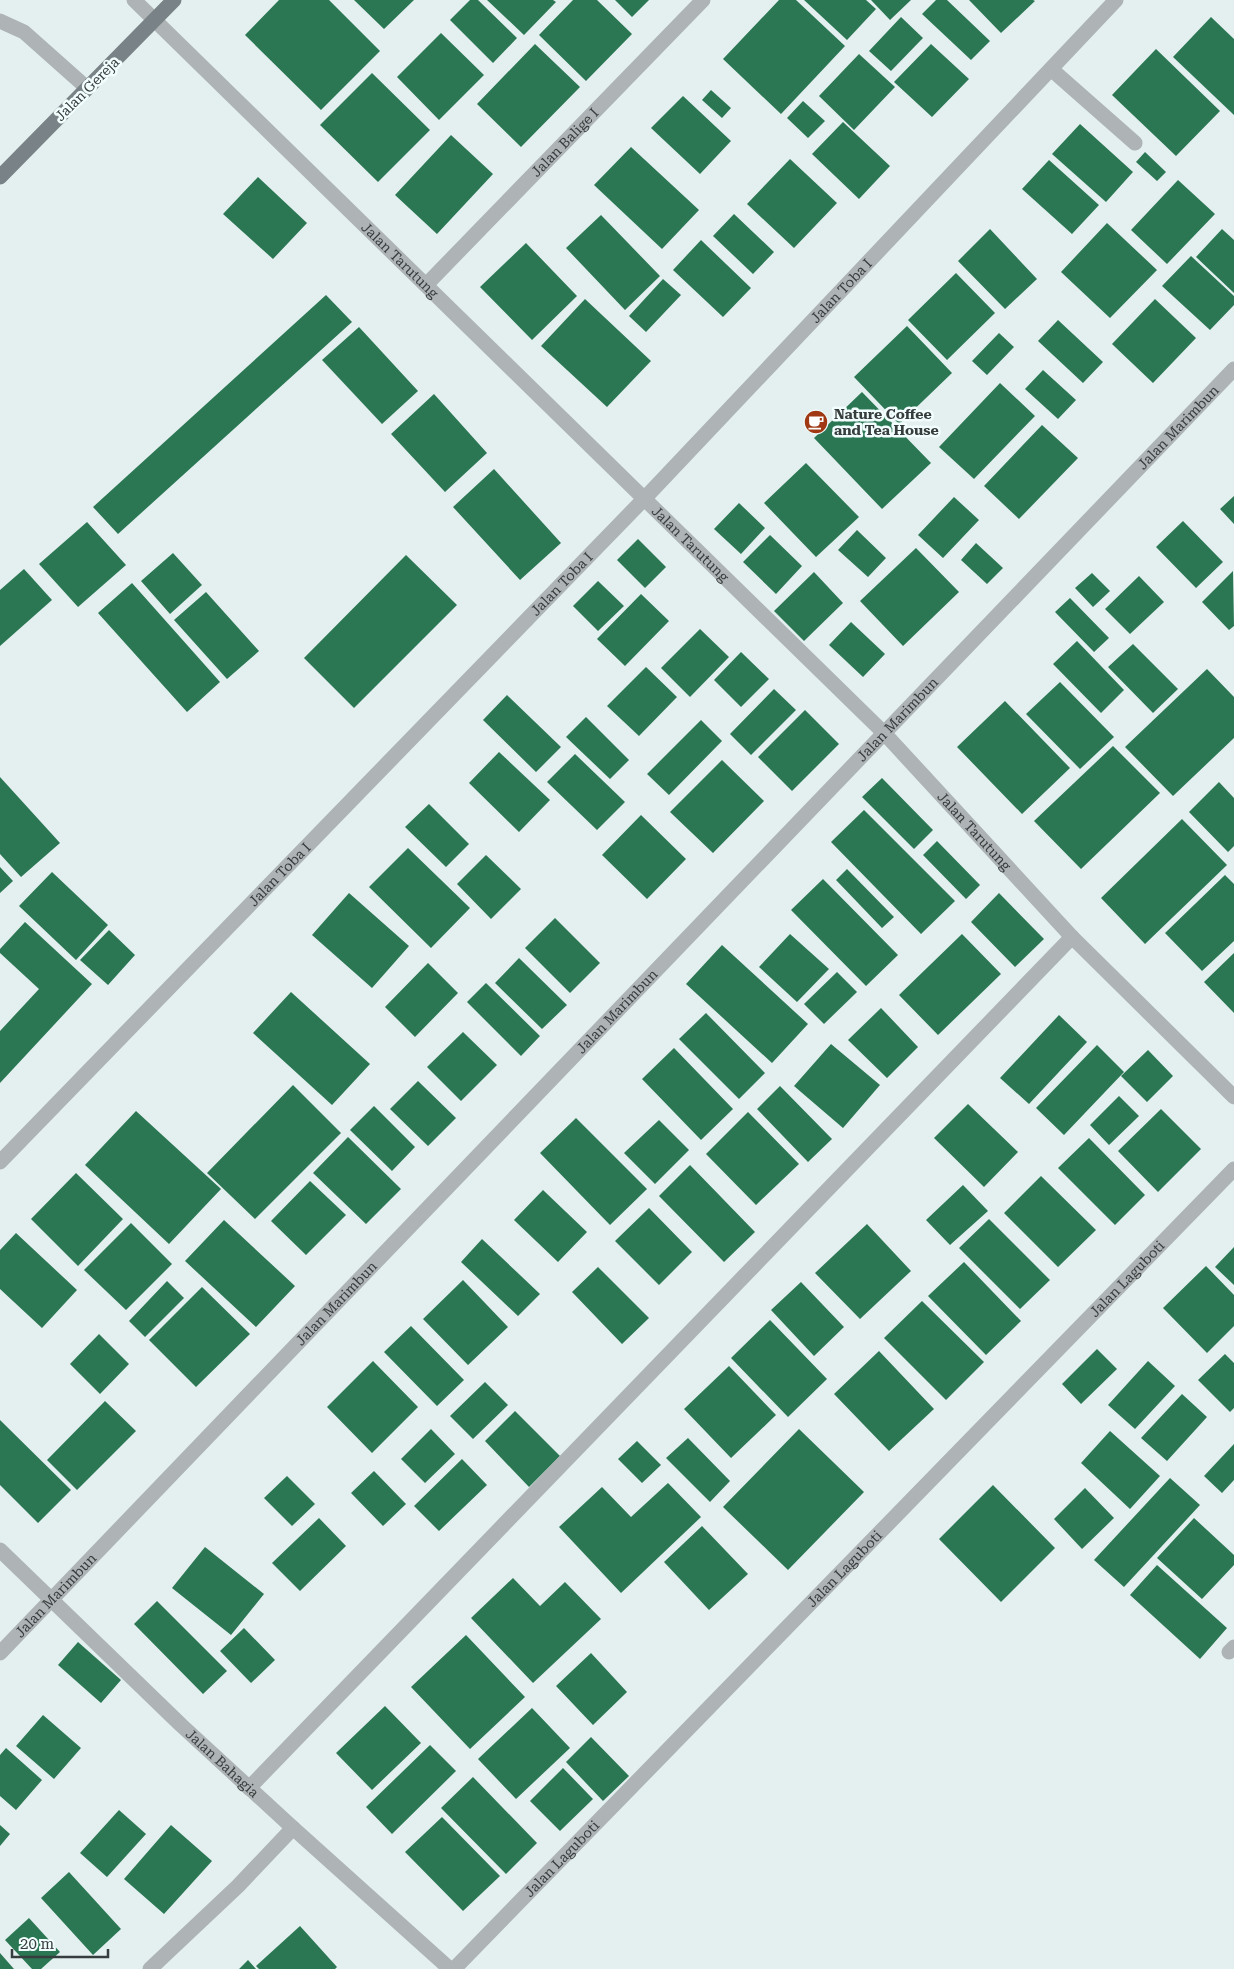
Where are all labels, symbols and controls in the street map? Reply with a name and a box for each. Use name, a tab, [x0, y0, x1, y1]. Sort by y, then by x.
street label: Jalan Gereja	[52, 54, 122, 124]
street label: Jalan Balige I	[528, 105, 602, 180]
street label: Jalan Tarutung	[358, 219, 442, 301]
street label: Jalan Toba I	[807, 255, 875, 326]
street label: Jalan Marimbun	[1134, 382, 1222, 473]
place label: Nature Coffee and Tea House	[834, 406, 939, 438]
cafe icon: Nature Coffee and Tea House	[803, 409, 829, 435]
street label: Jalan Tarutung	[649, 503, 732, 585]
street label: Jalan Toba I	[527, 549, 596, 619]
street label: Jalan Marimbun	[853, 674, 941, 765]
street label: Jalan Tarutung	[934, 788, 1015, 874]
street label: Jalan Toba I	[245, 839, 314, 909]
street label: Jalan Marimbun	[573, 966, 661, 1057]
street label: Jalan Laguboti	[1086, 1237, 1168, 1320]
street label: Jalan Marimbun	[292, 1258, 380, 1349]
street label: Jalan Laguboti	[804, 1527, 885, 1610]
street label: Jalan Marimbun	[12, 1550, 99, 1641]
street label: Jalan Bahagia	[183, 1726, 262, 1801]
street label: Jalan Laguboti	[521, 1817, 603, 1900]
scale bar	[12, 1926, 109, 1958]
text: 20 m	[20, 1935, 55, 1953]

